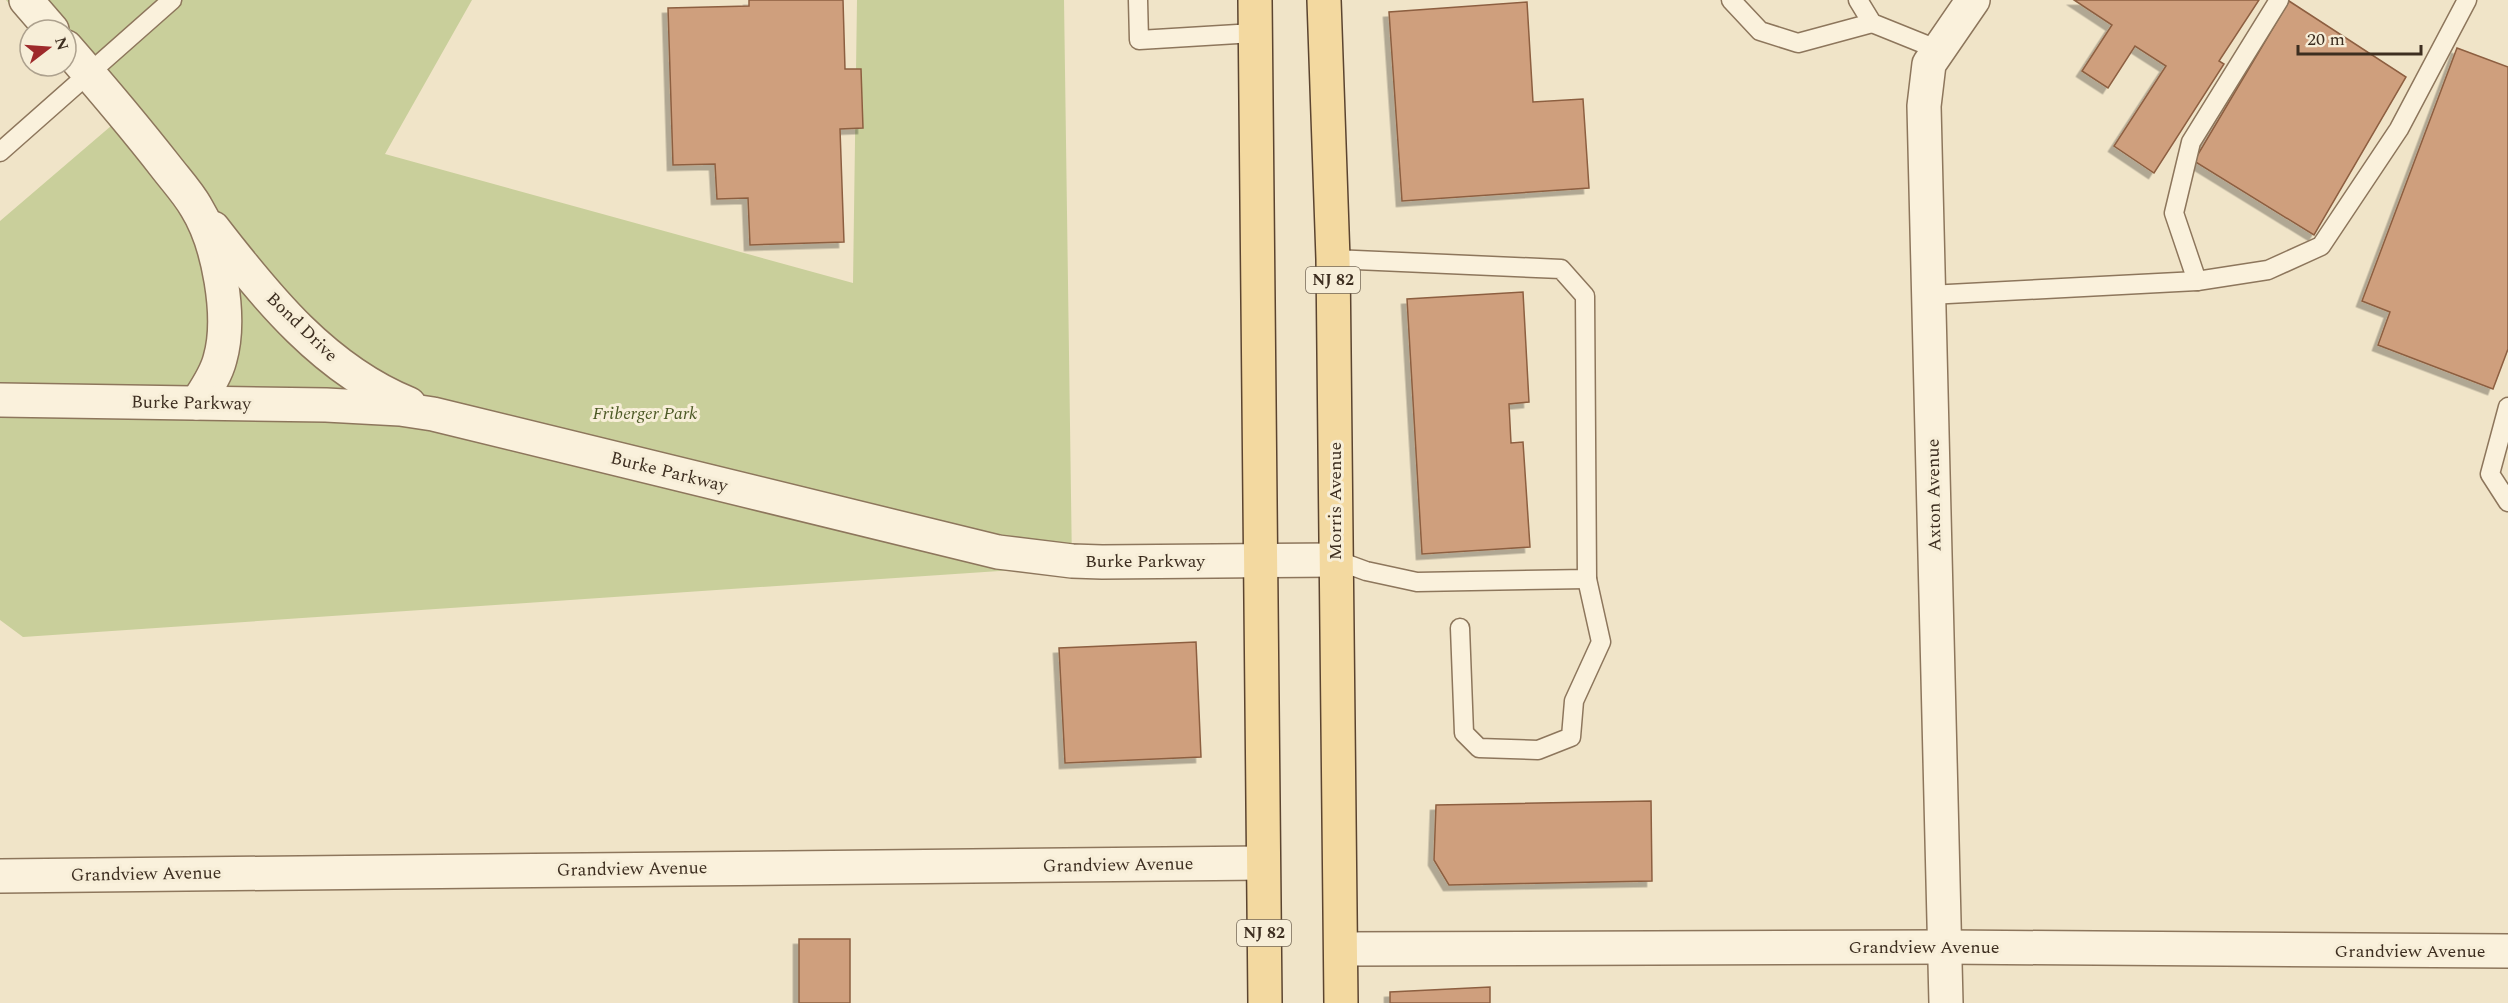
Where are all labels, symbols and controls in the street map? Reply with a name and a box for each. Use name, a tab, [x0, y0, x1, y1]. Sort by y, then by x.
north arrow	[18, 18, 78, 78]
scale bar	[2298, 18, 2421, 56]
text: 20 m	[2307, 26, 2345, 53]
text: N	[48, 34, 75, 54]
road number: NJ 82	[1306, 267, 1360, 293]
street label: Bond Drive	[260, 286, 344, 368]
street label: Burke Parkway	[131, 388, 253, 418]
park label: Friberger Park	[592, 400, 698, 427]
street label: Axton Avenue	[1920, 438, 1948, 552]
street label: Morris Avenue	[1322, 442, 1349, 560]
street label: Burke Parkway	[608, 444, 732, 500]
street label: Burke Parkway	[1085, 548, 1206, 575]
street label: Grandview Avenue	[1042, 850, 1194, 880]
street label: Grandview Avenue	[556, 854, 708, 884]
street label: Grandview Avenue	[70, 859, 222, 889]
road number: NJ 82	[1237, 920, 1291, 946]
street label: Grandview Avenue	[1849, 934, 1999, 961]
street label: Grandview Avenue	[2335, 938, 2485, 965]

